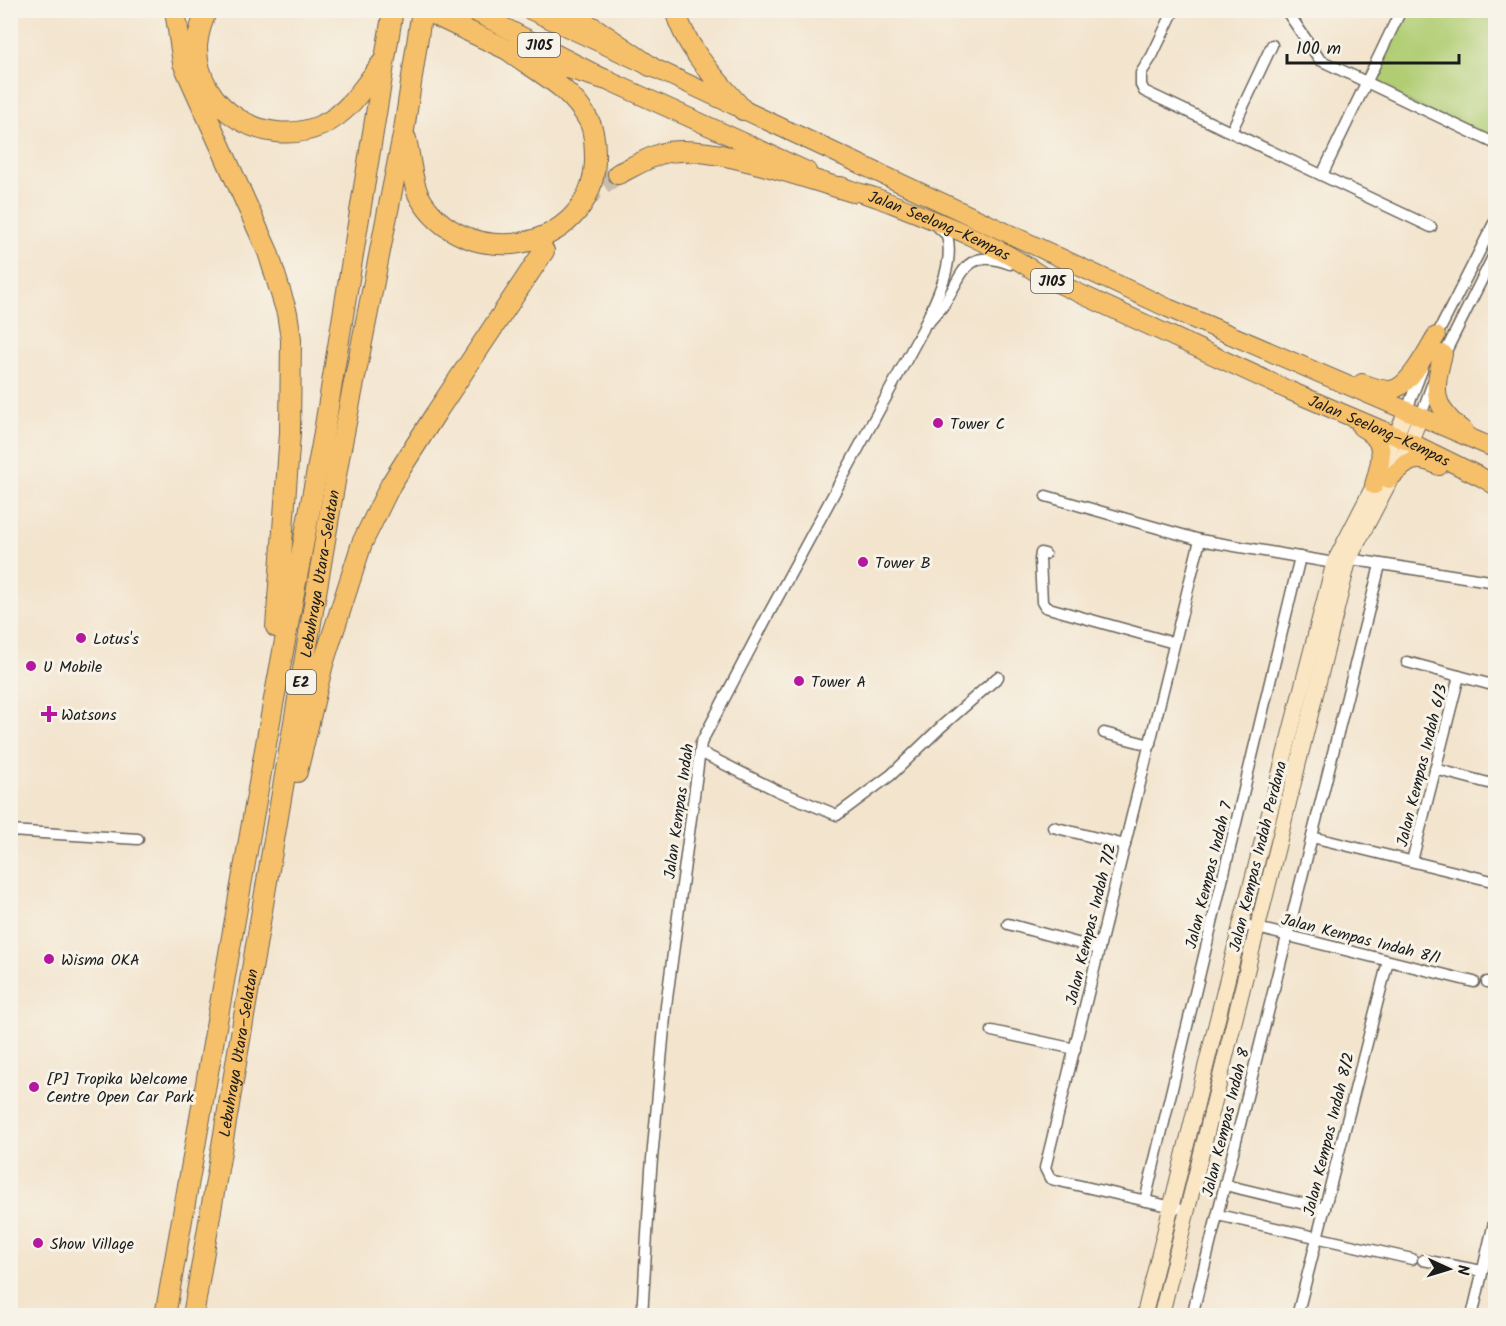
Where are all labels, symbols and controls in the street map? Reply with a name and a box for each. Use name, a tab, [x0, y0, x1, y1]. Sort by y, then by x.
scale bar	[1287, 27, 1460, 65]
road number: J105	[518, 33, 560, 57]
text: 100 m	[1296, 35, 1341, 64]
street label: Jalan Seelong–Kempas	[865, 185, 1015, 268]
road number: J105	[1031, 269, 1073, 293]
street label: Jalan Seelong–Kempas	[1304, 389, 1454, 474]
place label: Tower C	[950, 412, 1005, 437]
marker: Tower C	[931, 416, 945, 430]
street label: Lebuhraya Utara–Selatan	[294, 488, 347, 660]
place label: Tower B	[875, 551, 931, 576]
marker: Tower B	[856, 555, 870, 569]
place label: Lotus's	[93, 627, 139, 652]
marker: Lotus's	[74, 631, 88, 645]
place label: U Mobile	[43, 655, 102, 680]
marker: U Mobile	[24, 659, 38, 673]
road number: E2	[286, 670, 316, 694]
place label: Tower A	[811, 670, 866, 695]
marker: Tower A	[792, 674, 806, 688]
street label: Jalan Kempas Indah 6/3	[1390, 681, 1455, 849]
place label: Watsons	[61, 703, 117, 728]
marker: Watsons	[42, 707, 56, 721]
street label: Jalan Kempas Indah	[658, 742, 701, 881]
street label: Jalan Kempas Indah Perdana	[1223, 758, 1294, 954]
street label: Jalan Kempas Indah 7	[1179, 799, 1240, 951]
street label: Jalan Kempas Indah 7/2	[1059, 841, 1124, 1008]
street label: Jalan Kempas Indah 8/1	[1278, 908, 1443, 971]
place label: Wisma OKA	[61, 948, 140, 973]
marker: Wisma OKA	[42, 952, 56, 966]
street label: Lebuhraya Utara–Selatan	[213, 967, 266, 1139]
street label: Jalan Kempas Indah 8	[1196, 1045, 1257, 1199]
street label: Jalan Kempas Indah 8/2	[1297, 1050, 1362, 1219]
place label: [P] Tropika Welcome Centre Open Car Park	[46, 1067, 194, 1110]
marker: [P] Tropika Welcome Centre Open Car Park	[27, 1080, 41, 1094]
place label: Show Village	[50, 1232, 134, 1257]
marker: Show Village	[31, 1236, 45, 1250]
north arrow	[1419, 1239, 1479, 1299]
text: N	[1450, 1264, 1475, 1276]

